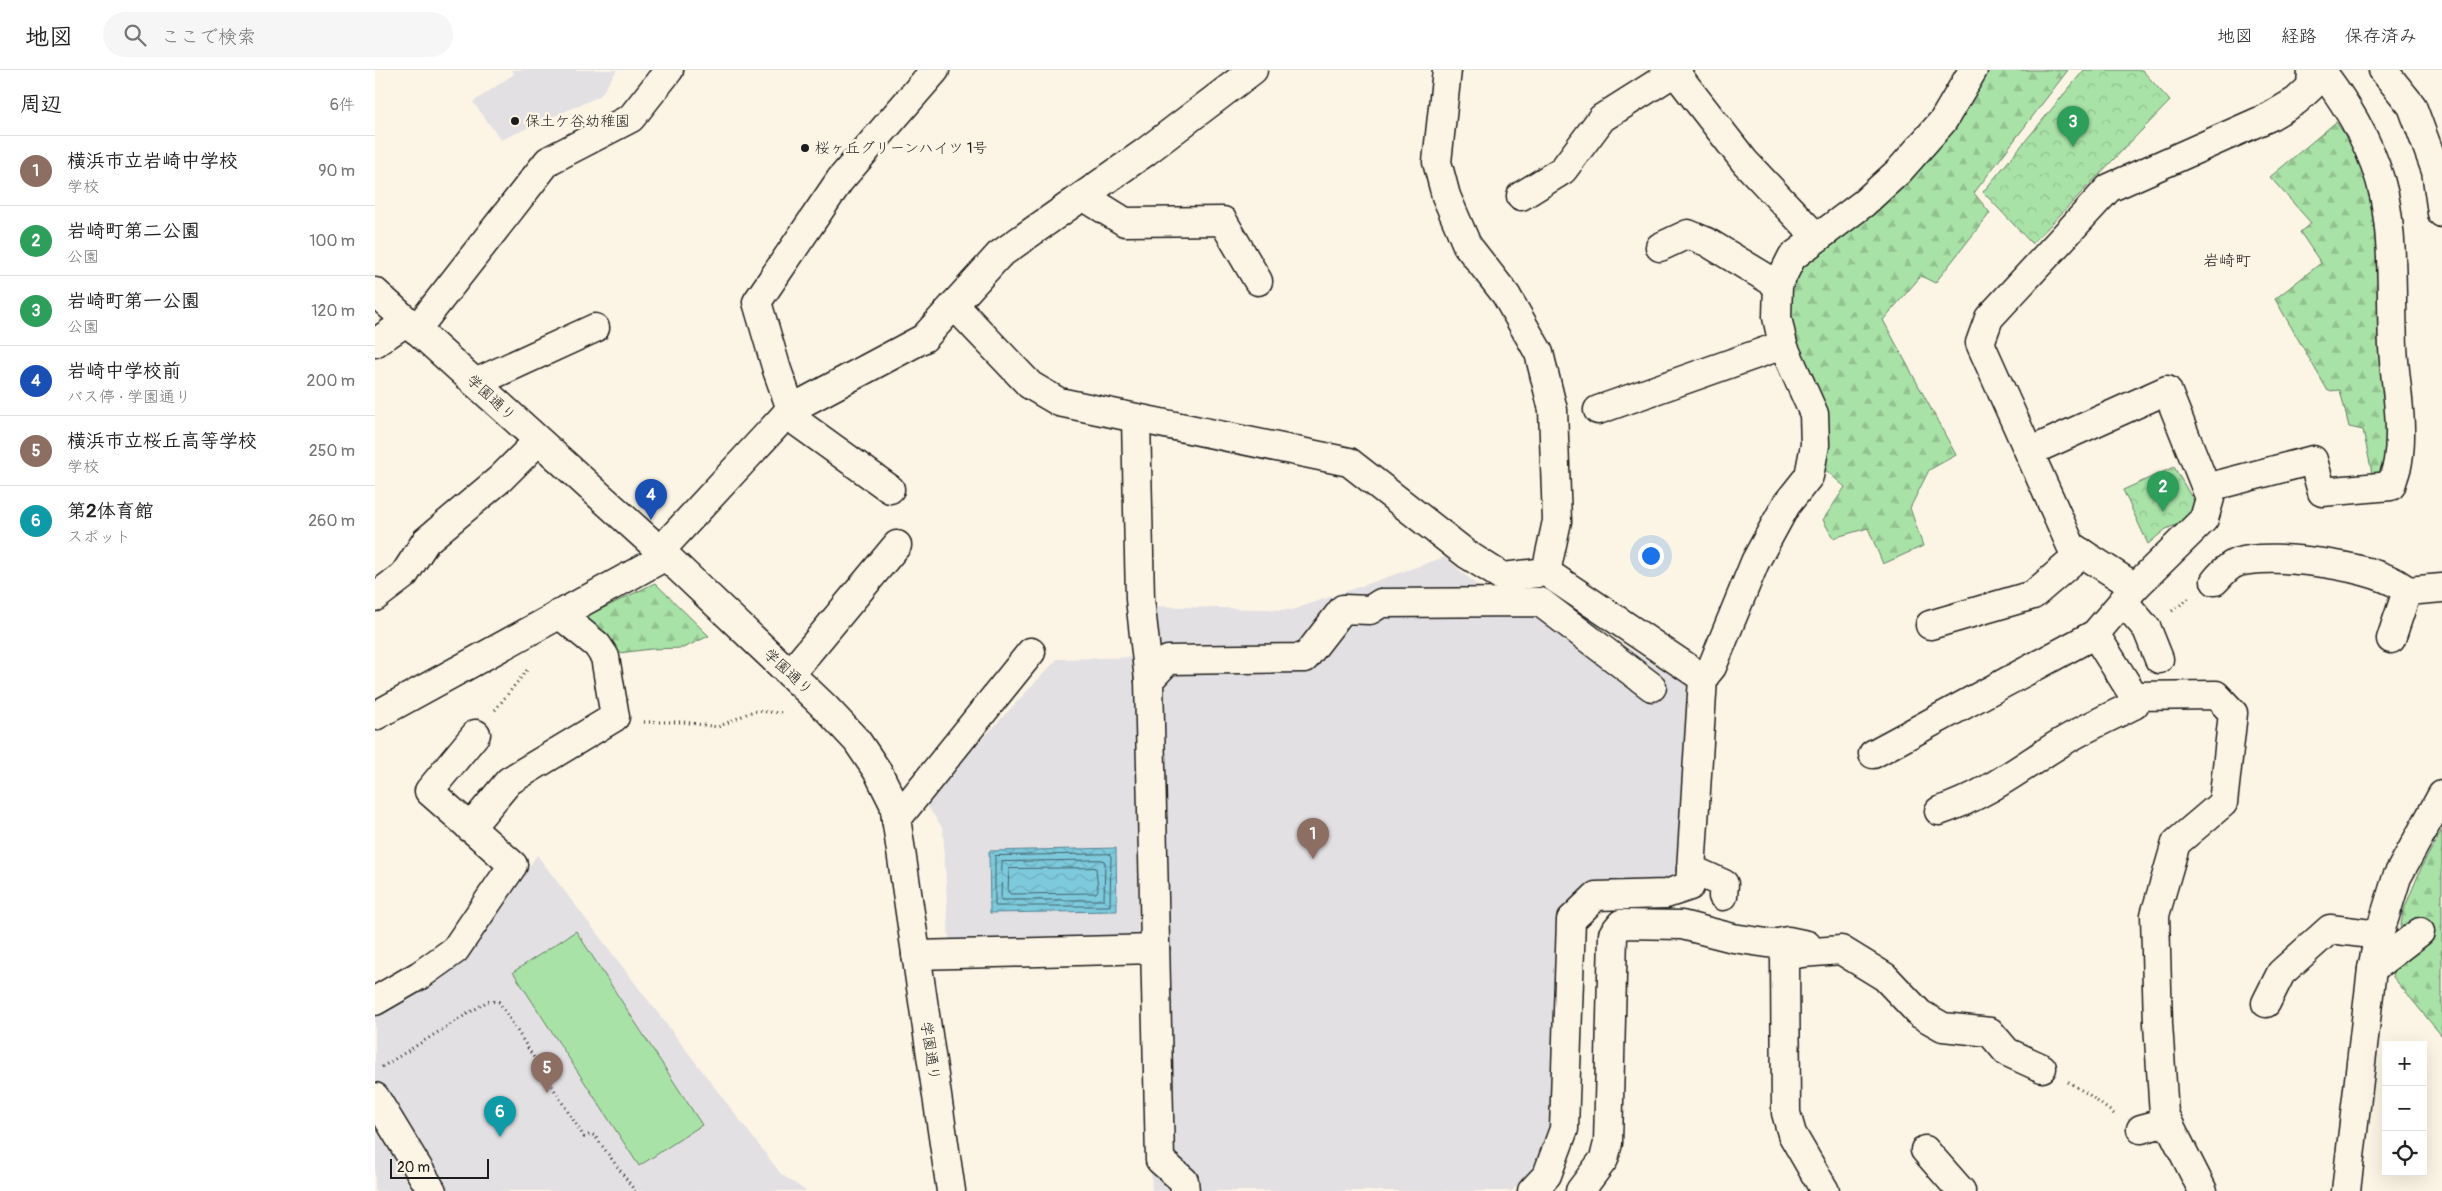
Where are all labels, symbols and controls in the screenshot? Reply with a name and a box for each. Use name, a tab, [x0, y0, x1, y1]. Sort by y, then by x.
search box	[103, 12, 453, 57]
icon: search	[121, 21, 149, 49]
text: 地図	[25, 23, 73, 52]
text: ここで検索	[161, 25, 256, 49]
text: 地図	[2217, 25, 2253, 48]
text: 経路	[2281, 25, 2317, 48]
text: 保存済み	[2345, 25, 2417, 48]
text: 周辺	[20, 91, 62, 118]
text: 6件	[330, 95, 355, 115]
pin: 3	[2057, 106, 2089, 147]
place label: 保土ケ谷幼稚園	[525, 112, 630, 131]
marker: 保土ケ谷幼稚園	[509, 115, 521, 127]
place label: 桜ヶ丘グリーンハイツ 1号	[815, 139, 988, 158]
marker: 桜ヶ丘グリーンハイツ 1号	[799, 142, 811, 154]
text: 横浜市立岩崎中学校	[67, 149, 238, 173]
text: 1	[33, 161, 39, 181]
text: 90 m	[318, 161, 355, 181]
text: 学校	[67, 177, 99, 197]
text: 岩崎町第二公園	[67, 219, 200, 243]
text: 2	[32, 231, 40, 251]
text: 100 m	[309, 231, 355, 251]
text: 公園	[67, 247, 99, 267]
district label: 岩崎町	[2203, 251, 2251, 271]
text: 岩崎町第一公園	[67, 289, 200, 313]
text: 3	[32, 301, 40, 321]
text: 120 m	[311, 301, 355, 321]
text: 公園	[67, 317, 99, 337]
text: 岩崎中学校前	[67, 359, 181, 383]
text: 4	[31, 371, 41, 391]
text: 200 m	[307, 371, 355, 391]
street label: 学園通り	[463, 371, 519, 425]
text: バス停 · 学園通り	[67, 387, 191, 407]
text: 横浜市立桜丘高等学校	[67, 429, 257, 453]
text: 5	[32, 441, 40, 461]
text: 250 m	[309, 441, 355, 461]
text: 学校	[67, 457, 99, 477]
pin: 2	[2147, 471, 2179, 512]
pin: 4	[635, 479, 667, 520]
text: 第2体育館	[67, 499, 154, 523]
text: 6	[31, 511, 41, 531]
text: 260 m	[308, 511, 355, 531]
text: スポット	[67, 527, 131, 547]
your location	[1638, 543, 1664, 569]
street label: 学園通り	[760, 645, 816, 699]
pin: 1	[1297, 818, 1329, 859]
street label: 学園通り	[916, 1020, 944, 1082]
map controls	[2382, 1041, 2427, 1176]
button: +	[2382, 1041, 2427, 1086]
pin: 5	[531, 1052, 563, 1093]
button: −	[2382, 1086, 2427, 1131]
pin: 6	[484, 1096, 516, 1137]
button: locate	[2382, 1131, 2427, 1176]
scale bar	[390, 1156, 489, 1179]
text: 20 m	[397, 1159, 430, 1176]

